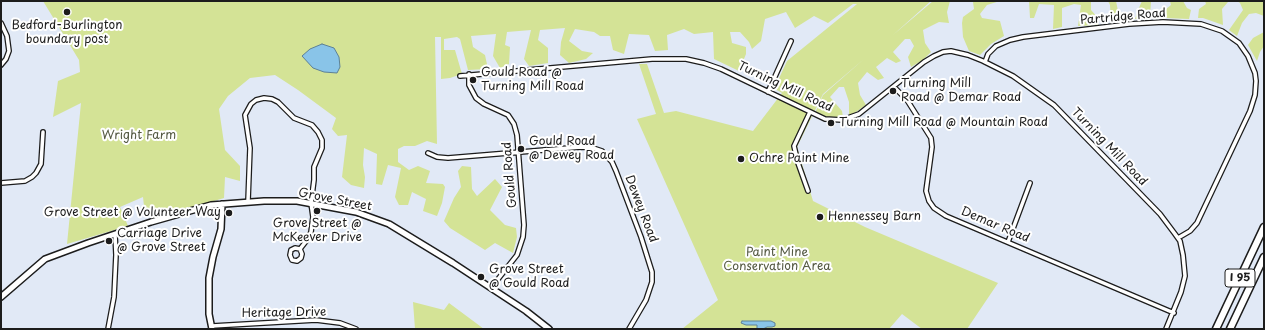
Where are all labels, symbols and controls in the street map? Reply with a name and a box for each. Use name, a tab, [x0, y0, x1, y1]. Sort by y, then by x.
street label: Partridge Road	[1079, 6, 1167, 28]
marker: Bedford-Burlington boundary post	[62, 7, 72, 17]
place label: Bedford-Burlington boundary post	[12, 19, 122, 47]
street label: Turning Mill Road	[735, 59, 835, 115]
place label: Gould Road @ Turning Mill Road	[481, 66, 584, 94]
marker: Gould Road @ Turning Mill Road	[468, 75, 478, 85]
place label: Turning Mill Road @ Demar Road	[901, 77, 1021, 105]
marker: Turning Mill Road @ Demar Road	[888, 86, 898, 96]
street label: Turning Mill Road	[1068, 105, 1150, 189]
place label: Turning Mill Road @ Mountain Road	[839, 116, 1048, 130]
marker: Turning Mill Road @ Mountain Road	[826, 118, 836, 128]
park label: Wright Farm	[102, 129, 176, 143]
place label: Gould Road @ Dewey Road	[529, 135, 614, 163]
street label: Gould Road	[500, 141, 520, 209]
marker: Gould Road @ Dewey Road	[516, 144, 526, 154]
place label: Ochre Paint Mine	[749, 152, 849, 166]
marker: Ochre Paint Mine	[736, 154, 746, 164]
street label: Dewey Road	[622, 173, 660, 245]
street label: Grove Street	[297, 186, 373, 214]
street label: Demar Road	[958, 204, 1032, 246]
place label: Grove Street @ Volunteer Way	[44, 206, 221, 220]
marker: Grove Street @ McKeever Drive	[312, 206, 322, 216]
marker: Grove Street @ Volunteer Way	[224, 208, 234, 218]
place label: Hennessey Barn	[828, 210, 921, 224]
marker: Hennessey Barn	[815, 212, 825, 222]
place label: Grove Street @ McKeever Drive	[272, 217, 362, 245]
place label: Carriage Drive @ Grove Street	[117, 227, 206, 255]
marker: Carriage Drive @ Grove Street	[104, 236, 114, 246]
park label: Paint Mine Conservation Area	[723, 246, 831, 274]
place label: Grove Street @ Gould Road	[489, 263, 570, 291]
road number: I 95	[1225, 269, 1255, 287]
marker: Grove Street @ Gould Road	[476, 272, 486, 282]
street label: Heritage Drive	[242, 305, 326, 321]

